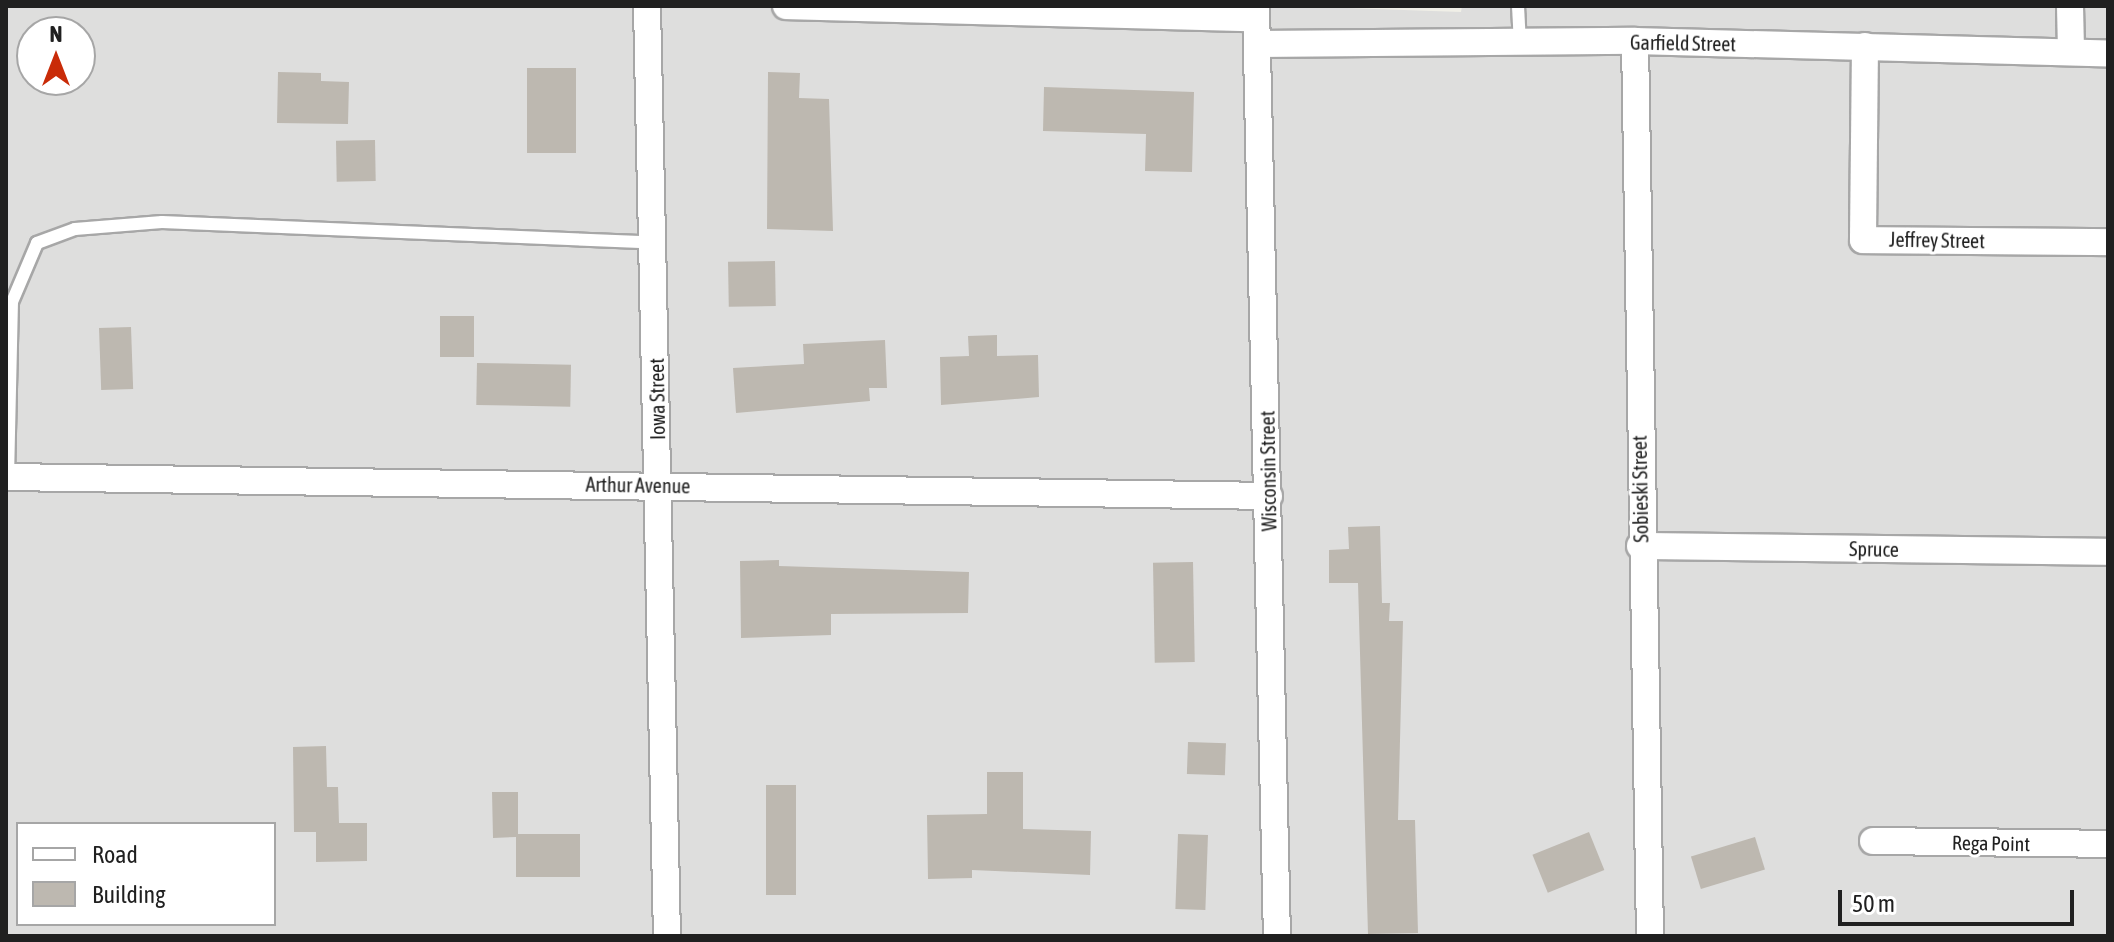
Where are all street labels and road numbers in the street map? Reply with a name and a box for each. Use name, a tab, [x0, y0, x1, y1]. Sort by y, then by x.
street label: Garfield Street	[1630, 30, 1736, 56]
street label: Jeffrey Street	[1889, 227, 1985, 253]
street label: Iowa Street	[644, 358, 670, 440]
street label: Wisconsin Street	[1255, 410, 1281, 532]
street label: Sobieski Street	[1627, 435, 1653, 543]
street label: Arthur Avenue	[585, 472, 691, 498]
street label: Spruce	[1849, 537, 1899, 561]
street label: Rega Point	[1952, 830, 2030, 856]

